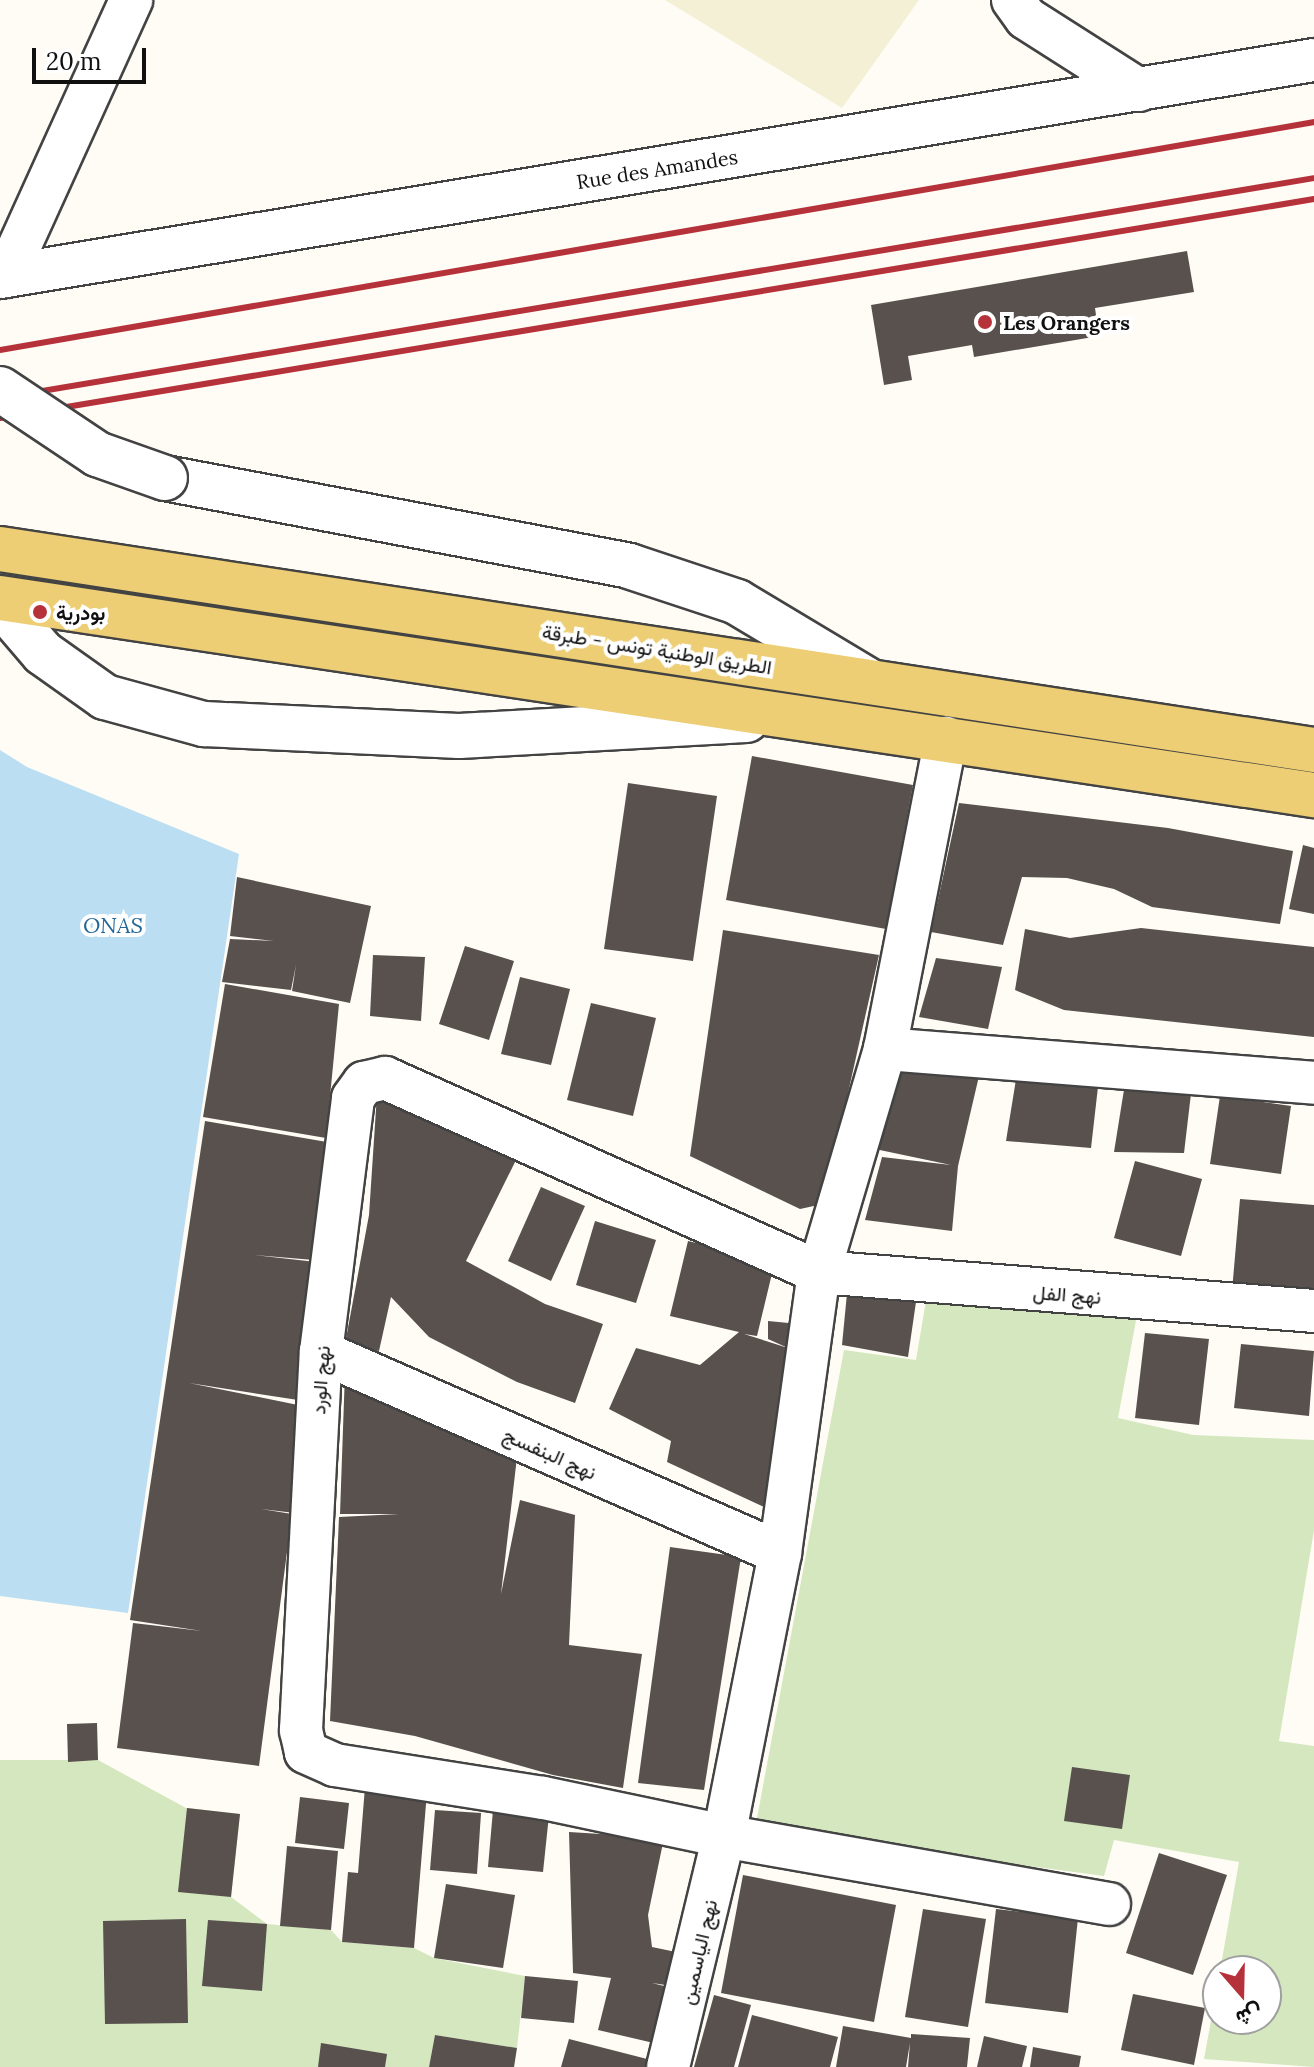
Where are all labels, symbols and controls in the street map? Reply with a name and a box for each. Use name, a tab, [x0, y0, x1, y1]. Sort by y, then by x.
scale bar	[36, 32, 150, 82]
text: 20 m	[46, 46, 102, 77]
street label: Rue des Amandes	[575, 144, 739, 194]
place label: Les Orangers	[1003, 310, 1130, 334]
marker: Les Orangers	[974, 311, 996, 333]
place label: بودرية	[56, 600, 105, 624]
marker: بودرية	[31, 603, 49, 621]
street label: الطريق الوطنية تونس - طبرقة	[541, 619, 773, 679]
water label: ONAS	[83, 913, 143, 939]
street label: نهج الفل	[1032, 1280, 1102, 1308]
street label: نهج الورد	[306, 1345, 334, 1415]
street label: نهج البنفسج	[500, 1422, 600, 1484]
street label: نهج الياسمين	[674, 1897, 722, 2007]
north arrow	[1202, 1955, 1282, 2035]
text: ش	[1232, 1998, 1267, 2033]

